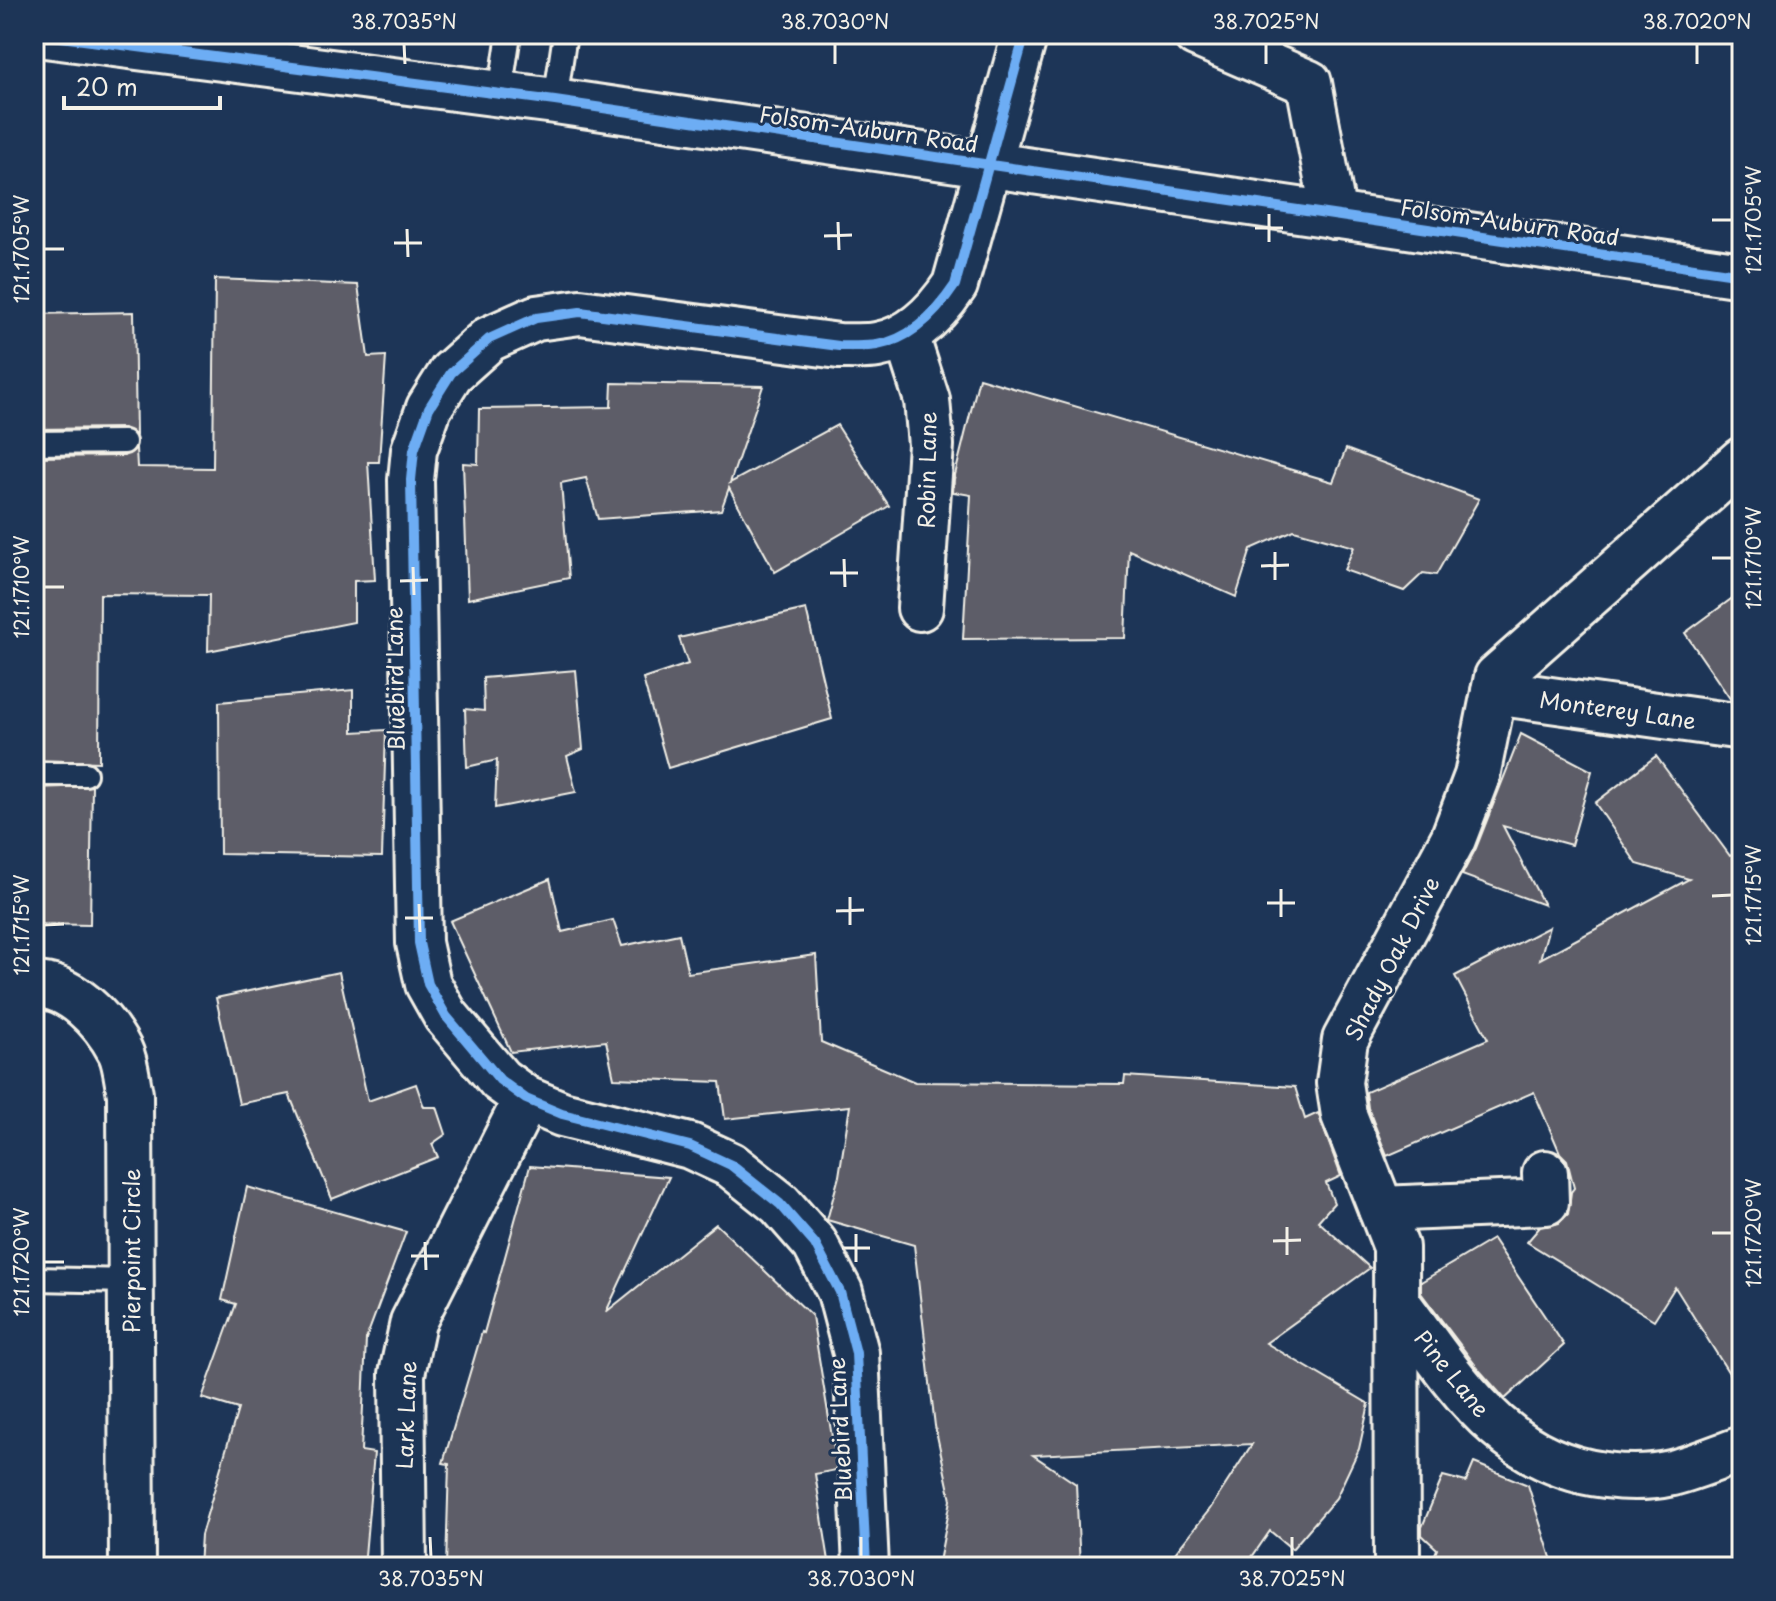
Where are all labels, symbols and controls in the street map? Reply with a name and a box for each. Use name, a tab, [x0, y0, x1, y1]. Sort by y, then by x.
text: 38.7035°N	[351, 6, 457, 36]
text: 38.7030°N	[781, 6, 889, 36]
text: 38.7025°N	[1212, 6, 1320, 36]
text: 38.7020°N	[1642, 6, 1752, 36]
scale bar	[64, 60, 220, 110]
text: 20 m	[76, 68, 138, 104]
street label: Folsom-Auburn Road	[757, 96, 981, 160]
text: 121.1705°W	[1738, 165, 1768, 274]
street label: Folsom-Auburn Road	[1398, 189, 1622, 253]
text: 121.1705°W	[6, 194, 36, 303]
street label: Robin Lane	[908, 411, 944, 529]
text: 121.1710°W	[1738, 506, 1768, 610]
text: 121.1710°W	[6, 535, 36, 639]
street label: Bluebird Lane	[376, 606, 412, 752]
street label: Monterey Lane	[1538, 682, 1698, 736]
text: 121.1715°W	[1738, 844, 1768, 946]
street label: Shady Oak Drive	[1335, 870, 1447, 1046]
text: 121.1715°W	[6, 874, 36, 976]
street label: Pierpoint Circle	[114, 1168, 147, 1334]
text: 121.1720°W	[1738, 1178, 1768, 1288]
text: 121.1720°W	[6, 1207, 36, 1317]
street label: Pine Lane	[1407, 1322, 1499, 1424]
street label: Bluebird Lane	[819, 1357, 859, 1503]
street label: Lark Lane	[387, 1360, 423, 1470]
text: 38.7035°N	[378, 1563, 484, 1593]
text: 38.7030°N	[807, 1563, 915, 1593]
text: 38.7025°N	[1238, 1563, 1346, 1593]

